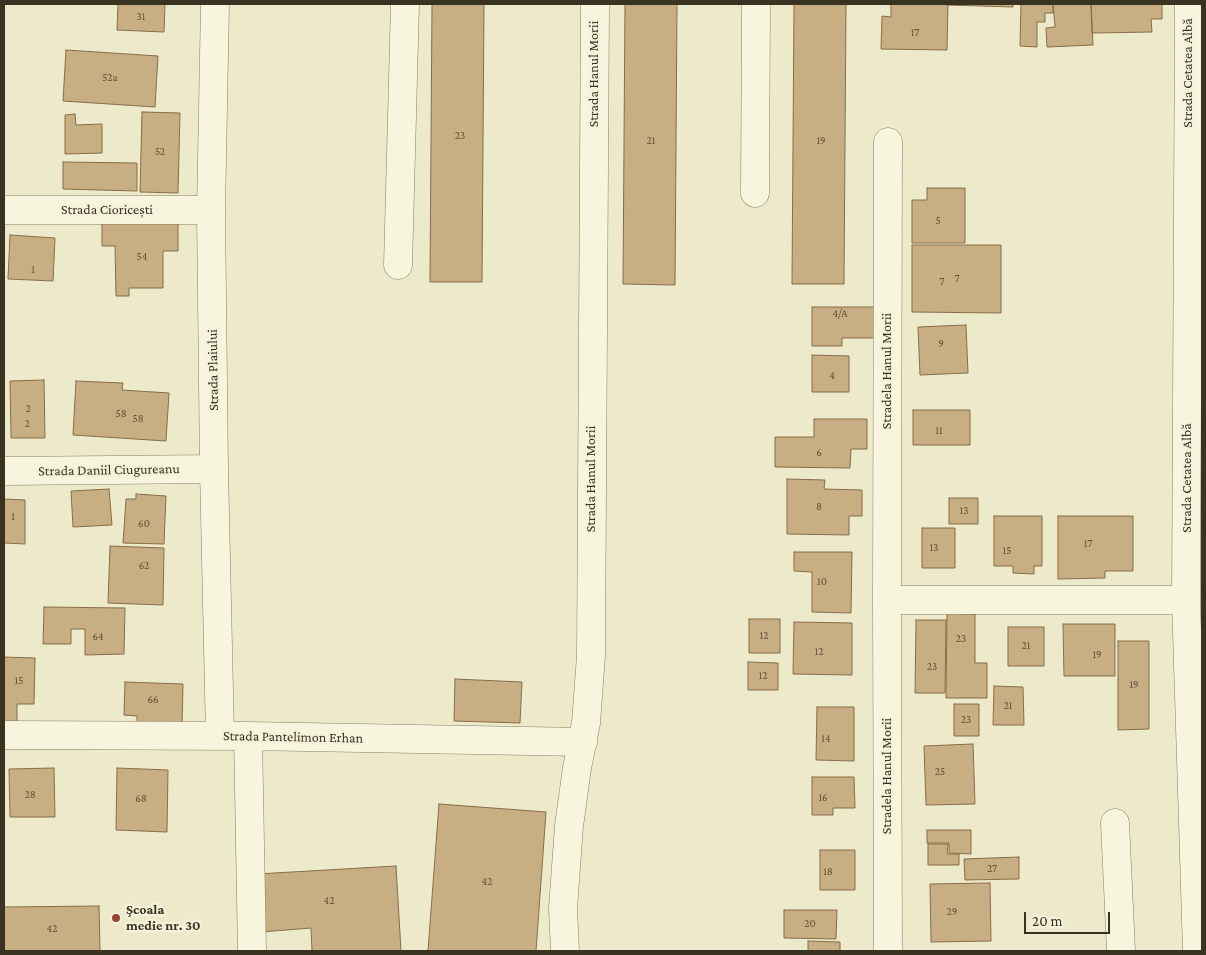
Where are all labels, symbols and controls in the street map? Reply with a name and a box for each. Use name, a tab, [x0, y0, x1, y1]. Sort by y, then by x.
house number: 31	[137, 10, 145, 24]
street label: Strada Cetatea Albă	[1180, 18, 1196, 128]
street label: Strada Hanul Morii	[586, 21, 602, 127]
house number: 17	[911, 26, 919, 40]
house number: 52a	[102, 71, 118, 85]
house number: 23	[455, 129, 465, 143]
house number: 21	[647, 134, 655, 148]
house number: 19	[816, 134, 826, 148]
house number: 52	[155, 145, 165, 159]
street label: Strada Cioricești	[61, 202, 153, 218]
house number: 5	[935, 214, 941, 228]
house number: 54	[137, 250, 147, 264]
house number: 1	[31, 263, 35, 277]
house number: 7	[954, 272, 960, 286]
house number: 7	[939, 275, 945, 289]
house number: 4/A	[832, 307, 848, 321]
street label: Stradela Hanul Morii	[879, 313, 895, 429]
street label: Strada Plaiului	[204, 329, 222, 411]
house number: 9	[938, 337, 944, 351]
house number: 4	[829, 369, 835, 383]
house number: 2	[25, 402, 31, 416]
house number: 58	[115, 407, 127, 421]
house number: 58	[132, 412, 144, 426]
house number: 2	[24, 417, 30, 431]
street label: Strada Cetatea Albă	[1179, 423, 1195, 533]
house number: 11	[935, 424, 943, 438]
street label: Strada Hanul Morii	[583, 426, 599, 532]
house number: 6	[816, 446, 822, 460]
street label: Strada Daniil Ciugureanu	[38, 460, 180, 480]
house number: 8	[816, 500, 822, 514]
house number: 13	[960, 504, 968, 518]
house number: 1	[11, 510, 15, 524]
house number: 60	[138, 517, 150, 531]
house number: 17	[1084, 537, 1092, 551]
house number: 13	[930, 541, 938, 555]
house number: 15	[1003, 544, 1011, 558]
house number: 62	[139, 559, 149, 573]
house number: 10	[817, 575, 827, 589]
house number: 12	[760, 629, 768, 643]
house number: 64	[92, 630, 104, 644]
house number: 23	[956, 632, 966, 646]
house number: 21	[1022, 639, 1030, 653]
house number: 12	[815, 645, 823, 659]
house number: 19	[1092, 648, 1102, 662]
house number: 23	[927, 660, 937, 674]
house number: 12	[759, 669, 767, 683]
house number: 15	[15, 674, 23, 688]
house number: 19	[1129, 678, 1139, 692]
house number: 66	[147, 693, 159, 707]
house number: 21	[1004, 699, 1012, 713]
house number: 23	[961, 713, 971, 727]
street label: Stradela Hanul Morii	[879, 718, 895, 834]
street label: Strada Pantelimon Erhan	[223, 727, 363, 747]
house number: 14	[821, 732, 831, 746]
house number: 25	[935, 765, 945, 779]
house number: 28	[24, 788, 36, 802]
house number: 16	[818, 791, 828, 805]
house number: 68	[135, 792, 147, 806]
house number: 27	[987, 862, 997, 876]
house number: 18	[823, 865, 833, 879]
house number: 42	[482, 875, 492, 889]
house number: 42	[324, 894, 334, 908]
place label: Şcoala medie nr. 30	[126, 902, 201, 934]
scale bar	[1026, 902, 1112, 934]
house number: 29	[947, 905, 957, 919]
marker: Şcoala medie nr. 30	[110, 912, 122, 924]
text: 20 m	[1032, 913, 1063, 929]
house number: 20	[804, 917, 816, 931]
house number: 42	[47, 922, 57, 936]

